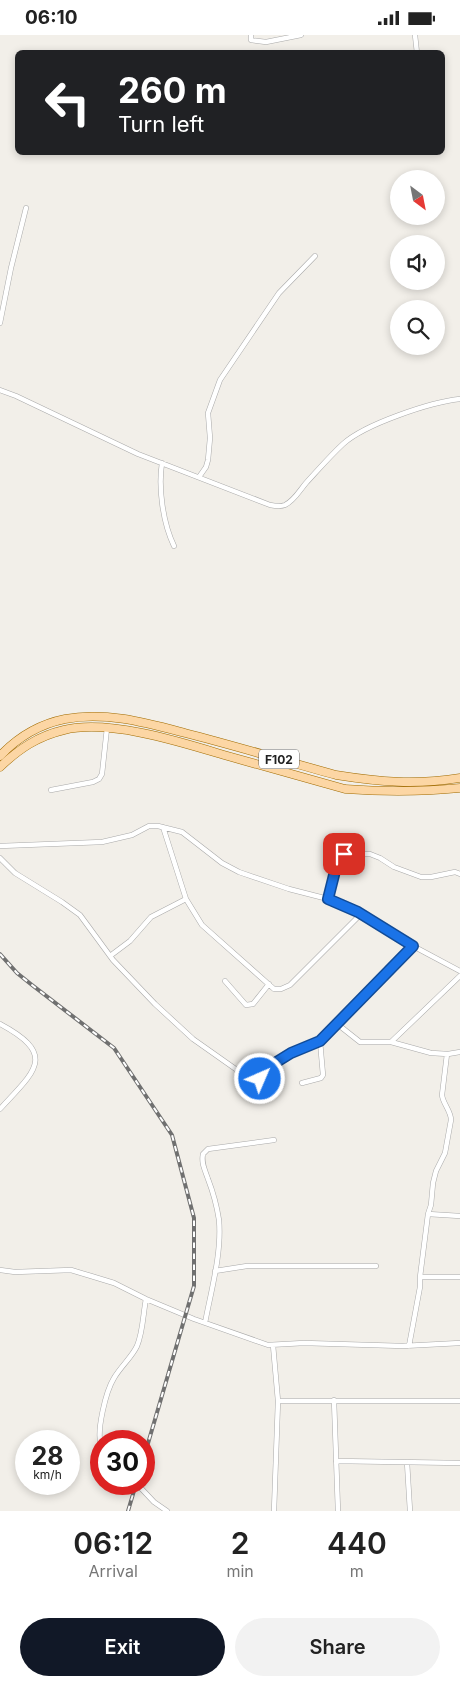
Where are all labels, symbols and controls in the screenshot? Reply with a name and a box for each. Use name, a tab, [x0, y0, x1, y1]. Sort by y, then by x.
text: 06:10	[25, 6, 78, 29]
text: 260 m	[118, 69, 227, 111]
icon: left	[35, 70, 100, 135]
text: Turn left	[118, 111, 204, 137]
north arrow	[390, 170, 445, 225]
map controls	[390, 170, 445, 355]
button: sound	[390, 235, 445, 290]
button: search	[390, 300, 445, 355]
road number: F102	[259, 749, 299, 769]
pin	[323, 833, 365, 875]
icon: arrive	[330, 840, 358, 868]
position arrow	[233, 1052, 285, 1104]
speed limit sign: 30	[90, 1430, 155, 1495]
text: 28	[31, 1441, 64, 1471]
text: km/h	[33, 1467, 62, 1482]
text: 06:12	[73, 1525, 153, 1561]
text: 2	[231, 1525, 249, 1561]
text: 440	[327, 1525, 387, 1561]
text: Arrival	[89, 1561, 138, 1581]
text: min	[226, 1561, 254, 1581]
text: m	[350, 1561, 364, 1581]
button: Exit	[20, 1618, 225, 1676]
button: Share	[235, 1618, 440, 1676]

